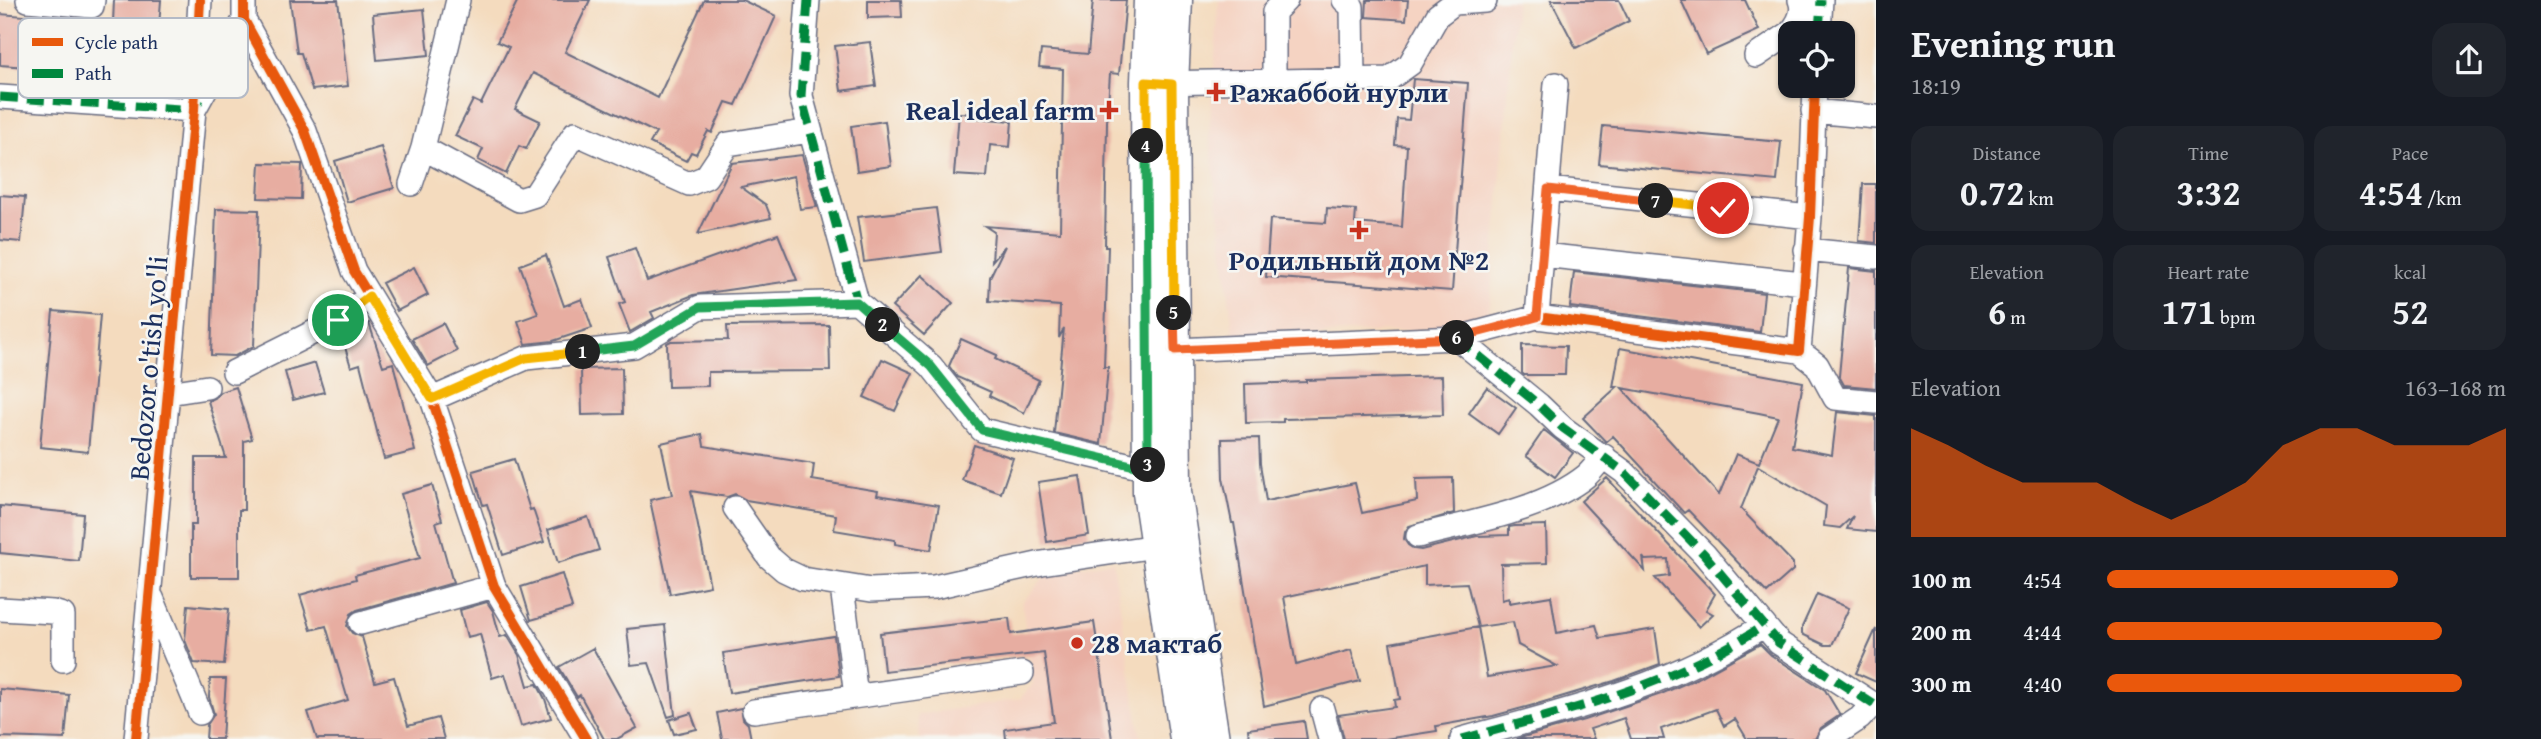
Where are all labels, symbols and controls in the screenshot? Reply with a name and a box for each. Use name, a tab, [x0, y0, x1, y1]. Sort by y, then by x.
text: Evening run	[1911, 15, 2115, 71]
legend	[18, 18, 248, 98]
map controls	[1778, 21, 1855, 98]
button: locate	[1778, 21, 1855, 98]
button: share	[2432, 23, 2506, 97]
text: Cycle path	[75, 28, 158, 56]
text: Path	[75, 59, 112, 87]
text: 18:19	[1911, 69, 1961, 102]
place label: Ражаббой нурли	[1230, 71, 1448, 112]
marker: Ражаббой нурли	[1208, 84, 1224, 100]
place label: Real ideal farm	[906, 89, 1095, 130]
marker: Real ideal farm	[1101, 102, 1117, 118]
pin: 4	[1128, 128, 1164, 164]
text: 4	[1141, 131, 1150, 159]
text: Distance	[1973, 139, 2041, 167]
text: Time	[2188, 139, 2229, 167]
text: Pace	[2392, 139, 2428, 167]
text: 0.72	[1960, 167, 2024, 218]
text: 3:32	[2176, 167, 2241, 218]
text: 4:54	[2359, 167, 2423, 218]
pin	[1693, 178, 1753, 238]
pin: 7	[1638, 184, 1674, 218]
text: km	[2024, 184, 2054, 212]
text: /km	[2423, 184, 2461, 212]
text: 7	[1651, 186, 1660, 214]
icon: check	[1704, 189, 1742, 227]
marker: Родильный дом №2	[1349, 220, 1369, 240]
place label: Родильный дом №2	[1229, 239, 1489, 280]
street label: Bedozor o'tish yo'li	[117, 254, 178, 482]
text: Elevation	[1970, 258, 2044, 286]
text: Heart rate	[2168, 258, 2249, 286]
text: kcal	[2394, 258, 2426, 286]
text: 6	[1988, 286, 2006, 337]
text: 171	[2161, 286, 2216, 337]
text: 52	[2392, 286, 2428, 337]
pin	[308, 290, 368, 350]
pin: 5	[1156, 296, 1192, 330]
text: 5	[1169, 298, 1178, 326]
icon: arrive	[319, 301, 357, 339]
text: m	[2006, 303, 2026, 331]
text: bpm	[2216, 303, 2256, 331]
pin: 2	[866, 308, 900, 342]
text: 2	[878, 310, 887, 338]
pin: 6	[1440, 320, 1474, 356]
text: 6	[1452, 323, 1461, 351]
pin: 1	[566, 334, 600, 370]
text: 1	[578, 337, 587, 365]
text: Elevation	[1911, 371, 2001, 404]
text: 163–168 m	[2405, 371, 2506, 404]
pin: 3	[1130, 448, 1166, 482]
text: 3	[1143, 450, 1152, 478]
text: 100 m	[1911, 563, 1972, 596]
text: 4:54	[2023, 563, 2062, 596]
text: 200 m	[1911, 615, 1972, 648]
text: 4:44	[2023, 615, 2062, 648]
place label: 28 мактаб	[1091, 622, 1222, 663]
marker: 28 мактаб	[1069, 635, 1085, 651]
text: 300 m	[1911, 667, 1972, 700]
text: 4:40	[2023, 667, 2062, 700]

